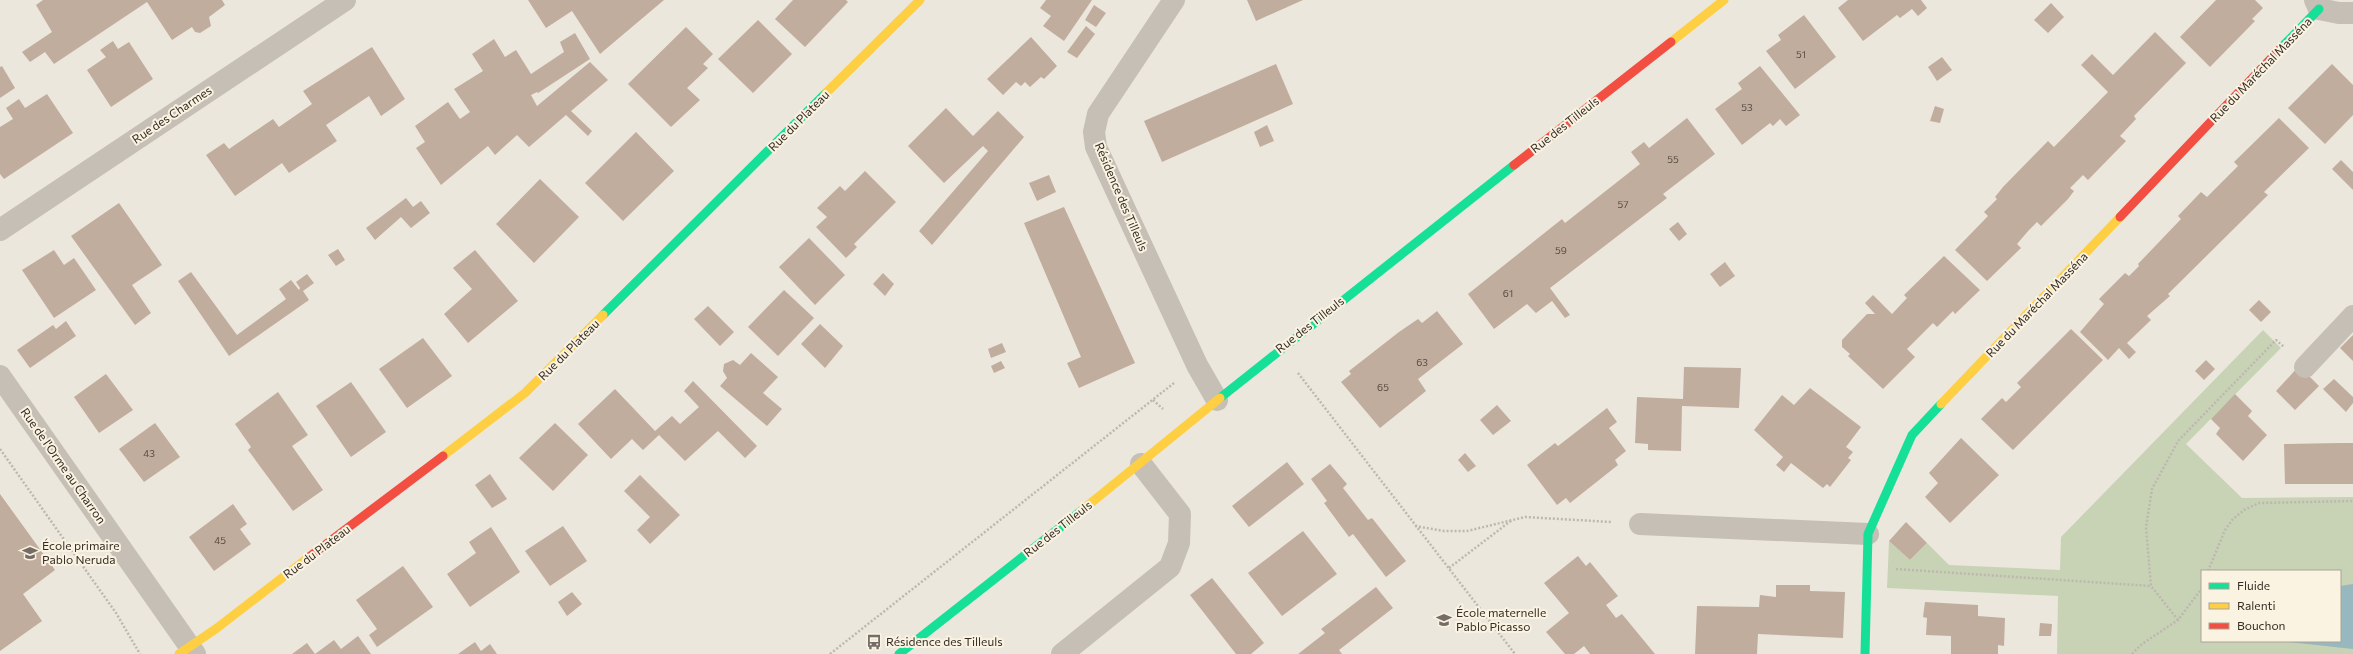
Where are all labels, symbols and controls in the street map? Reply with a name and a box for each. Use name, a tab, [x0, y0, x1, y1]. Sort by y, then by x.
street label: Rue du Maréchal Masséna	[2207, 14, 2314, 125]
house number: 51	[1796, 48, 1806, 60]
street label: Rue des Charmes	[129, 82, 214, 146]
street label: Rue du Plateau	[765, 87, 832, 154]
street label: Rue des Tilleuls	[1527, 93, 1601, 155]
house number: 53	[1741, 101, 1753, 113]
street label: Résidence des Tilleuls	[1093, 140, 1151, 253]
house number: 55	[1667, 153, 1679, 165]
house number: 57	[1617, 198, 1629, 210]
house number: 59	[1555, 244, 1567, 256]
street label: Rue du Maréchal Masséna	[1983, 249, 2090, 360]
house number: 61	[1503, 287, 1513, 299]
street label: Rue des Tilleuls	[1272, 293, 1346, 355]
street label: Rue du Plateau	[535, 316, 602, 383]
house number: 63	[1416, 356, 1428, 368]
house number: 65	[1377, 381, 1389, 393]
street label: Rue de l'Orme au Charron	[18, 405, 109, 526]
house number: 43	[143, 447, 155, 459]
street label: Rue des Tilleuls	[1020, 497, 1094, 559]
street label: Rue du Plateau	[280, 521, 353, 581]
house number: 45	[214, 534, 226, 546]
place label: École primaire Pablo Neruda	[42, 538, 120, 566]
school or university icon: École primaire Pablo Neruda	[21, 544, 39, 562]
legend	[2201, 570, 2341, 642]
text: Fluide	[2237, 578, 2270, 592]
text: Ralenti	[2237, 598, 2276, 612]
place label: École maternelle Pablo Picasso	[1456, 605, 1546, 633]
school or university icon: École maternelle Pablo Picasso	[1435, 611, 1453, 629]
text: Bouchon	[2237, 618, 2285, 632]
bus stop icon: Résidence des Tilleuls	[865, 633, 883, 651]
place label: Résidence des Tilleuls	[886, 634, 1003, 648]

